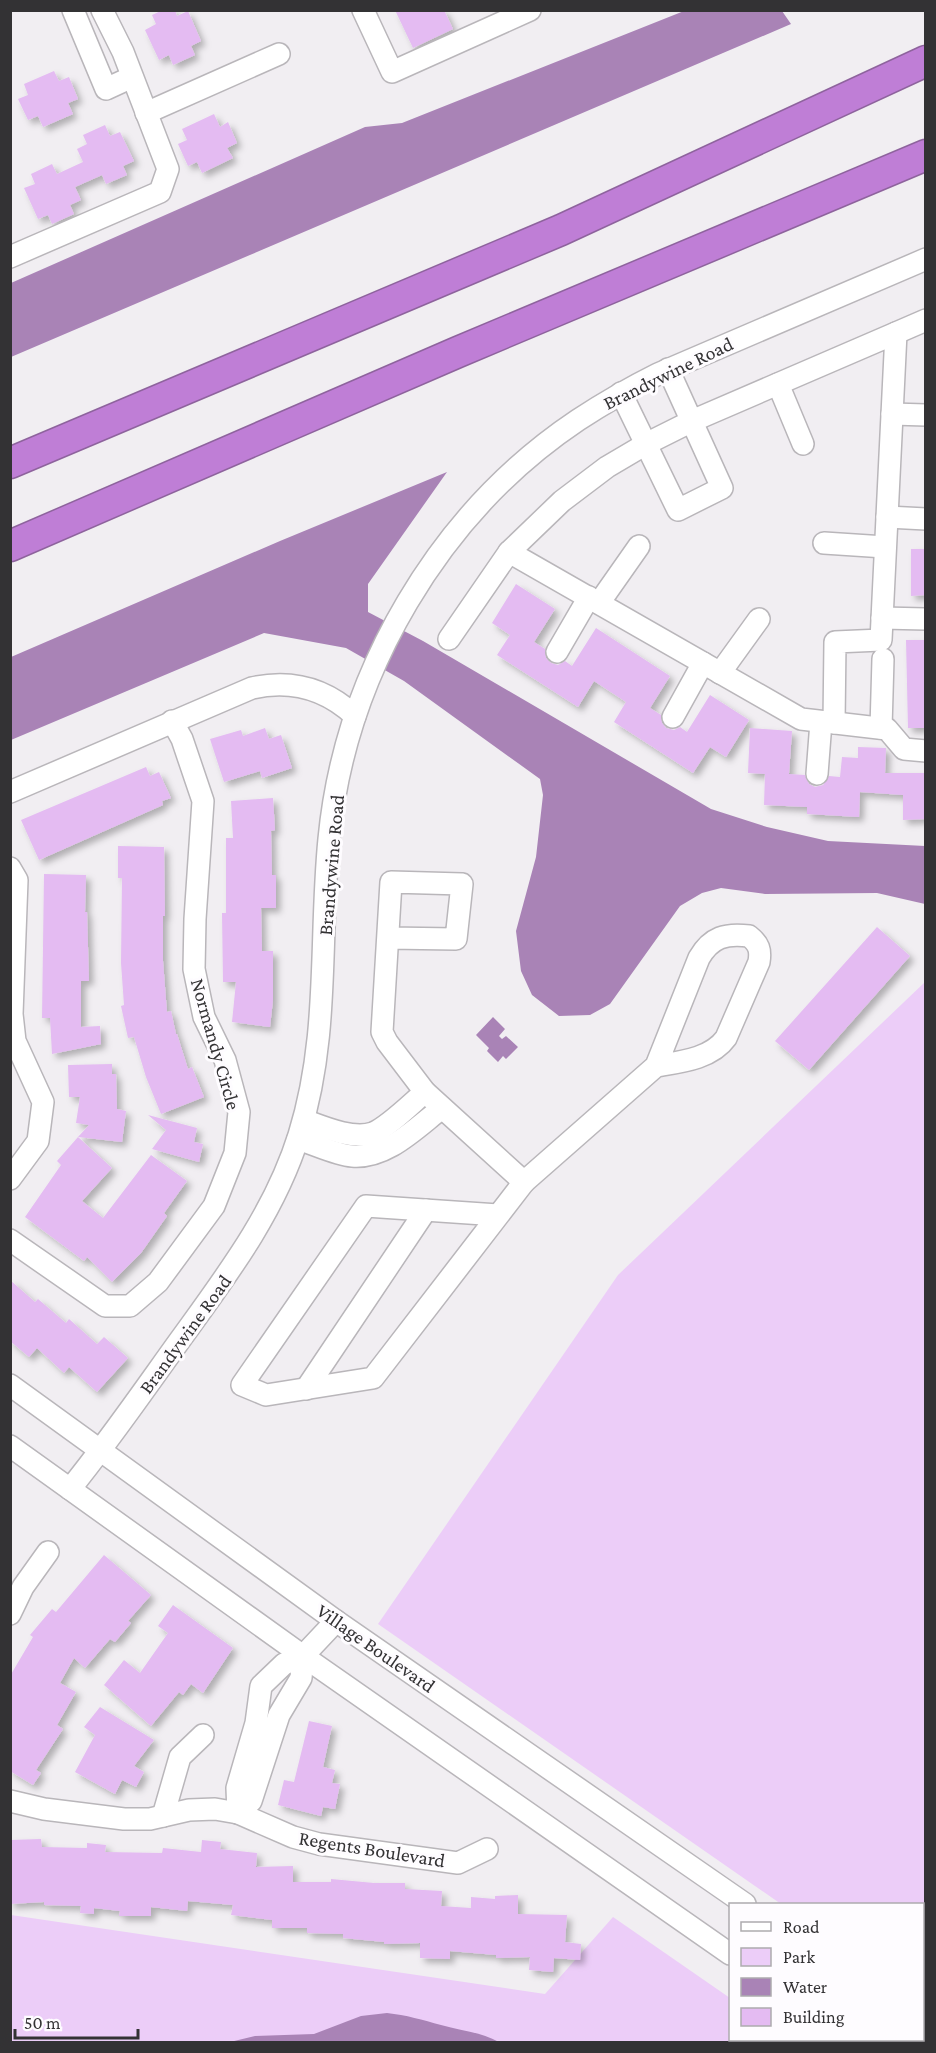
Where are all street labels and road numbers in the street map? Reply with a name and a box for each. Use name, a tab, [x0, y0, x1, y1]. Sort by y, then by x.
street label: Brandywine Road	[600, 332, 737, 415]
street label: Brandywine Road	[314, 793, 349, 936]
street label: Normandy Circle	[186, 976, 245, 1113]
street label: Brandywine Road	[135, 1270, 237, 1398]
street label: Village Boulevard	[312, 1599, 440, 1698]
street label: Regents Boulevard	[297, 1827, 447, 1872]

